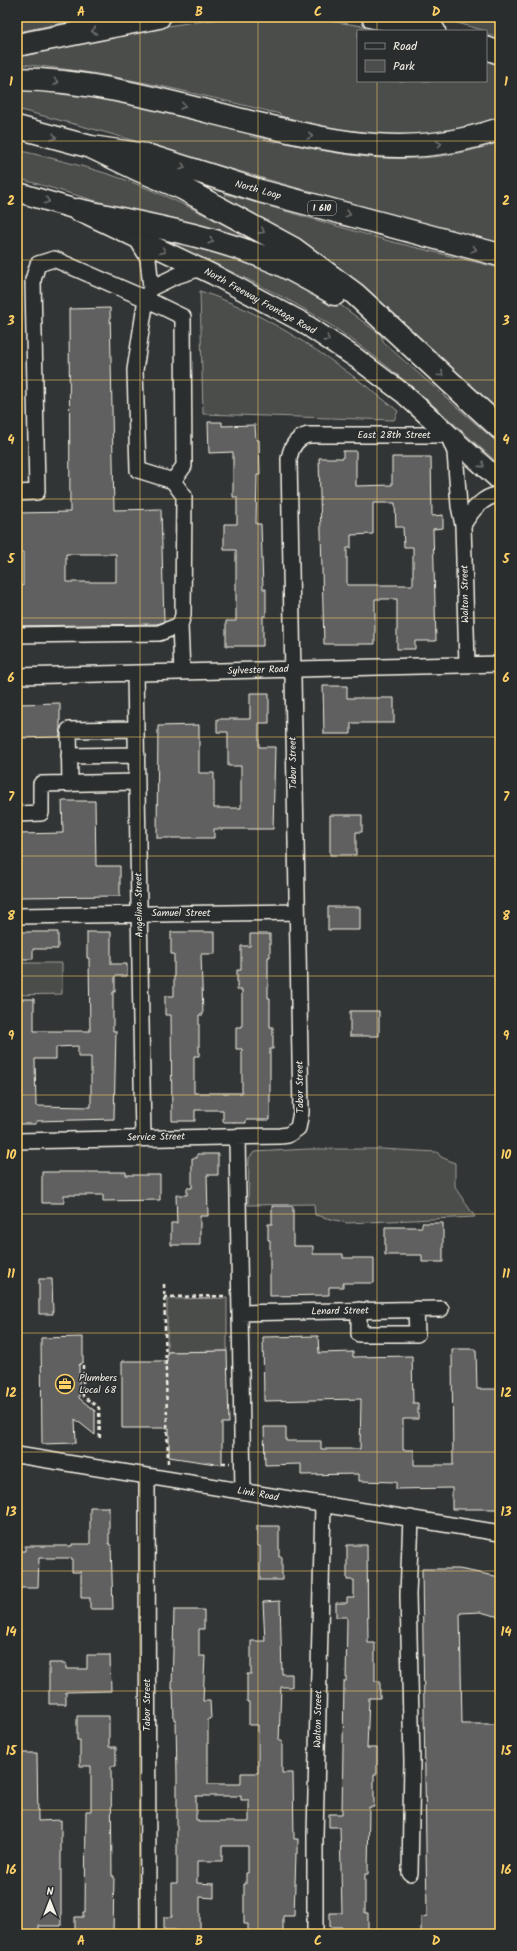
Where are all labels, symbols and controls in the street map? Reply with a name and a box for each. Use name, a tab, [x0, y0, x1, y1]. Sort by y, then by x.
text: A	[77, 2, 85, 23]
text: B	[195, 2, 203, 23]
text: C	[314, 2, 322, 23]
text: D	[432, 2, 441, 23]
one-way arrow	[90, 26, 97, 34]
legend	[357, 30, 487, 82]
text: Road	[393, 37, 418, 56]
text: Park	[393, 57, 415, 76]
text: 1	[9, 72, 13, 93]
text: 1	[504, 72, 508, 93]
one-way arrow	[53, 77, 59, 86]
one-way arrow	[180, 101, 187, 109]
one-way arrow	[307, 131, 313, 139]
one-way arrow	[50, 132, 57, 141]
one-way arrow	[436, 140, 442, 149]
one-way arrow	[180, 162, 187, 171]
street label: North Loop	[233, 176, 283, 204]
text: 2	[7, 191, 15, 212]
text: 2	[502, 191, 510, 212]
one-way arrow	[44, 196, 51, 205]
road number: I 610	[308, 201, 336, 215]
one-way arrow	[345, 210, 352, 218]
one-way arrow	[258, 227, 265, 234]
one-way arrow	[207, 236, 214, 245]
one-way arrow	[470, 244, 477, 253]
one-way arrow	[159, 246, 167, 254]
street label: North Freeway Frontage Road	[201, 264, 320, 339]
text: 3	[6, 311, 15, 332]
text: 3	[501, 311, 510, 332]
one-way arrow	[323, 334, 330, 342]
one-way arrow	[436, 369, 443, 376]
street label: East 28th Street	[357, 427, 431, 443]
text: 4	[7, 430, 15, 451]
text: 4	[502, 430, 510, 451]
one-way arrow	[477, 460, 484, 467]
text: 5	[7, 549, 16, 570]
text: 5	[502, 549, 511, 570]
street label: Walton Street	[456, 565, 474, 623]
street label: Sylvester Road	[227, 661, 290, 679]
text: 6	[7, 668, 15, 689]
text: 6	[502, 668, 510, 689]
street label: Tabor Street	[285, 736, 301, 789]
text: 7	[8, 787, 15, 808]
text: 7	[503, 787, 510, 808]
street label: Angelina Street	[130, 872, 148, 938]
street label: Samuel Street	[151, 905, 211, 921]
text: 8	[7, 906, 15, 927]
text: 8	[502, 906, 510, 927]
text: 9	[8, 1026, 15, 1047]
text: 9	[503, 1026, 510, 1047]
street label: Tabor Street	[292, 1060, 308, 1113]
street label: Service Street	[127, 1128, 185, 1146]
text: 10	[6, 1145, 17, 1166]
text: 10	[501, 1145, 512, 1166]
text: 11	[7, 1264, 15, 1285]
text: 11	[502, 1264, 510, 1285]
street label: Lenard Street	[311, 1302, 369, 1320]
place label: Plumbers Local 68	[79, 1370, 118, 1398]
office icon: Plumbers Local 68	[54, 1373, 76, 1395]
text: 12	[5, 1383, 17, 1404]
text: 12	[500, 1383, 512, 1404]
street label: Link Road	[236, 1482, 281, 1506]
text: 13	[5, 1502, 17, 1523]
text: 13	[500, 1502, 512, 1523]
text: 14	[5, 1622, 17, 1643]
text: 14	[500, 1622, 512, 1643]
street label: Tabor Street	[139, 1679, 155, 1731]
street label: Walton Street	[309, 1690, 327, 1748]
text: 15	[6, 1741, 18, 1762]
text: 15	[501, 1741, 513, 1762]
text: 16	[6, 1860, 16, 1881]
text: 16	[501, 1860, 511, 1881]
north arrow	[30, 1881, 70, 1921]
text: N	[47, 1883, 54, 1901]
text: A	[77, 1931, 85, 1951]
text: B	[195, 1931, 203, 1951]
text: C	[314, 1931, 322, 1951]
text: D	[432, 1931, 441, 1951]

